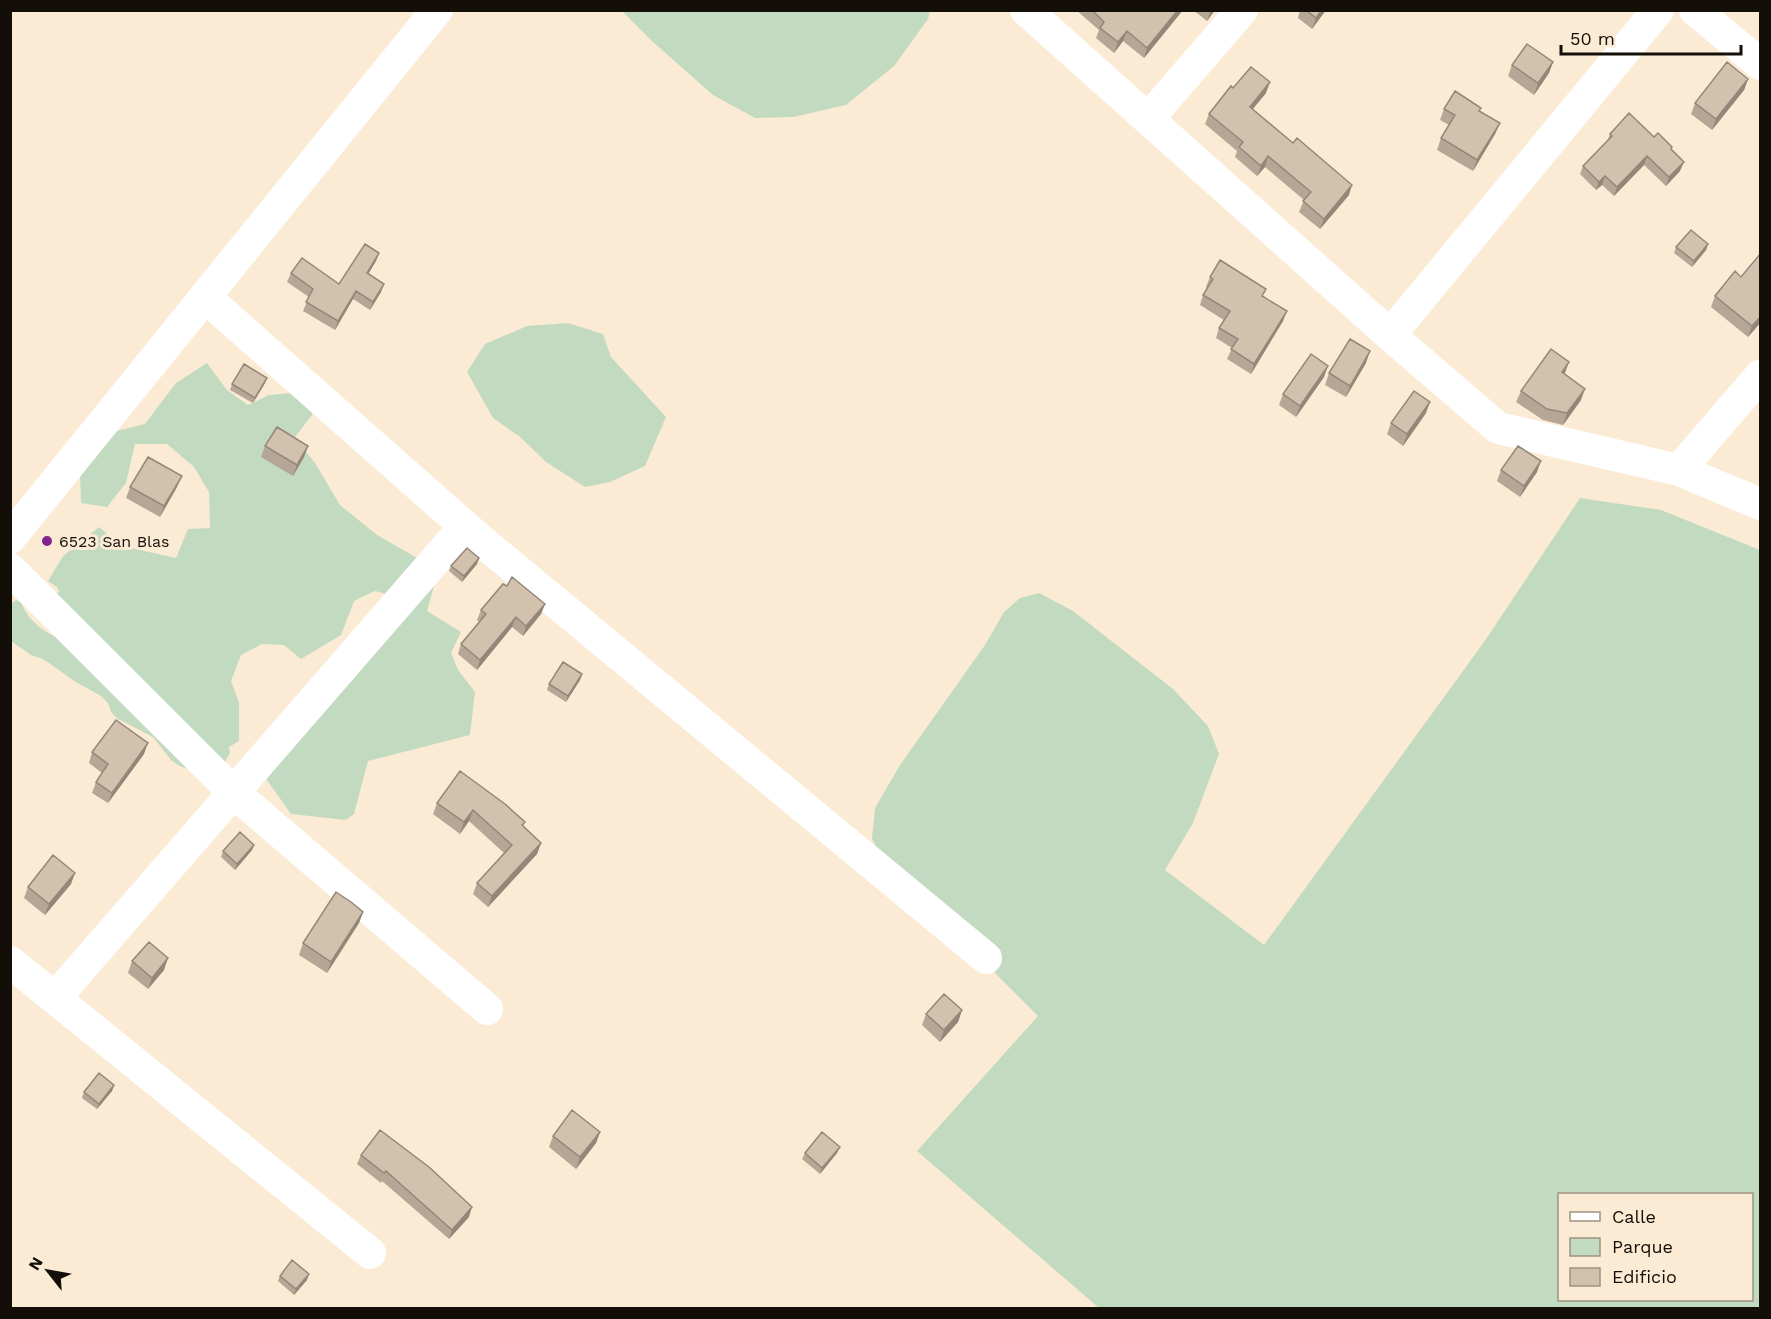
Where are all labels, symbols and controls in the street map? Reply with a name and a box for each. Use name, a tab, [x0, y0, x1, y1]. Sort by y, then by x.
scale bar	[1561, 18, 1741, 56]
text: 50 m	[1570, 28, 1615, 49]
place label: 6523 San Blas	[59, 532, 170, 551]
marker: 6523 San Blas	[40, 534, 54, 548]
legend	[1558, 1193, 1753, 1301]
text: Calle	[1612, 1206, 1656, 1227]
text: Parque	[1612, 1236, 1673, 1257]
north arrow	[18, 1241, 78, 1301]
text: N	[24, 1254, 47, 1274]
text: Edificio	[1612, 1266, 1677, 1287]

